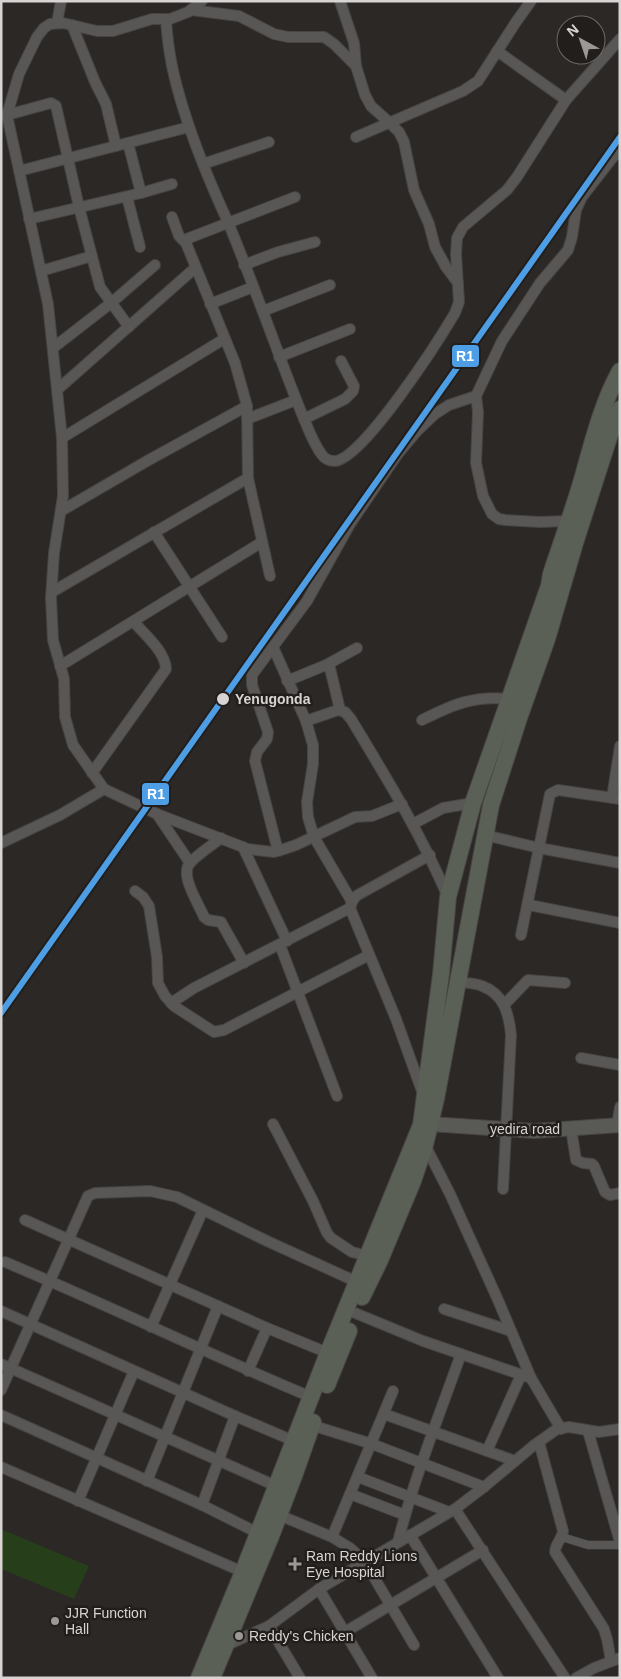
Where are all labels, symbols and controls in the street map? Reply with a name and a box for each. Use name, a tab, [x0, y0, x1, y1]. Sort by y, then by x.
north arrow	[556, 15, 606, 65]
text: N	[564, 21, 582, 39]
line badge: R1	[451, 344, 480, 368]
text: R1	[456, 348, 474, 364]
marker: Yenugonda	[215, 691, 231, 707]
place label: Yenugonda	[235, 691, 311, 707]
line badge: R1	[141, 782, 170, 806]
text: R1	[147, 786, 165, 802]
street label: yedira road	[490, 1121, 560, 1137]
place label: Ram Reddy Lions Eye Hospital	[306, 1548, 417, 1580]
marker: Ram Reddy Lions Eye Hospital	[288, 1557, 302, 1571]
place label: JJR Function Hall	[65, 1605, 147, 1637]
marker: JJR Function Hall	[49, 1615, 61, 1627]
place label: Reddy's Chicken	[249, 1628, 354, 1644]
marker: Reddy's Chicken	[233, 1630, 245, 1642]

